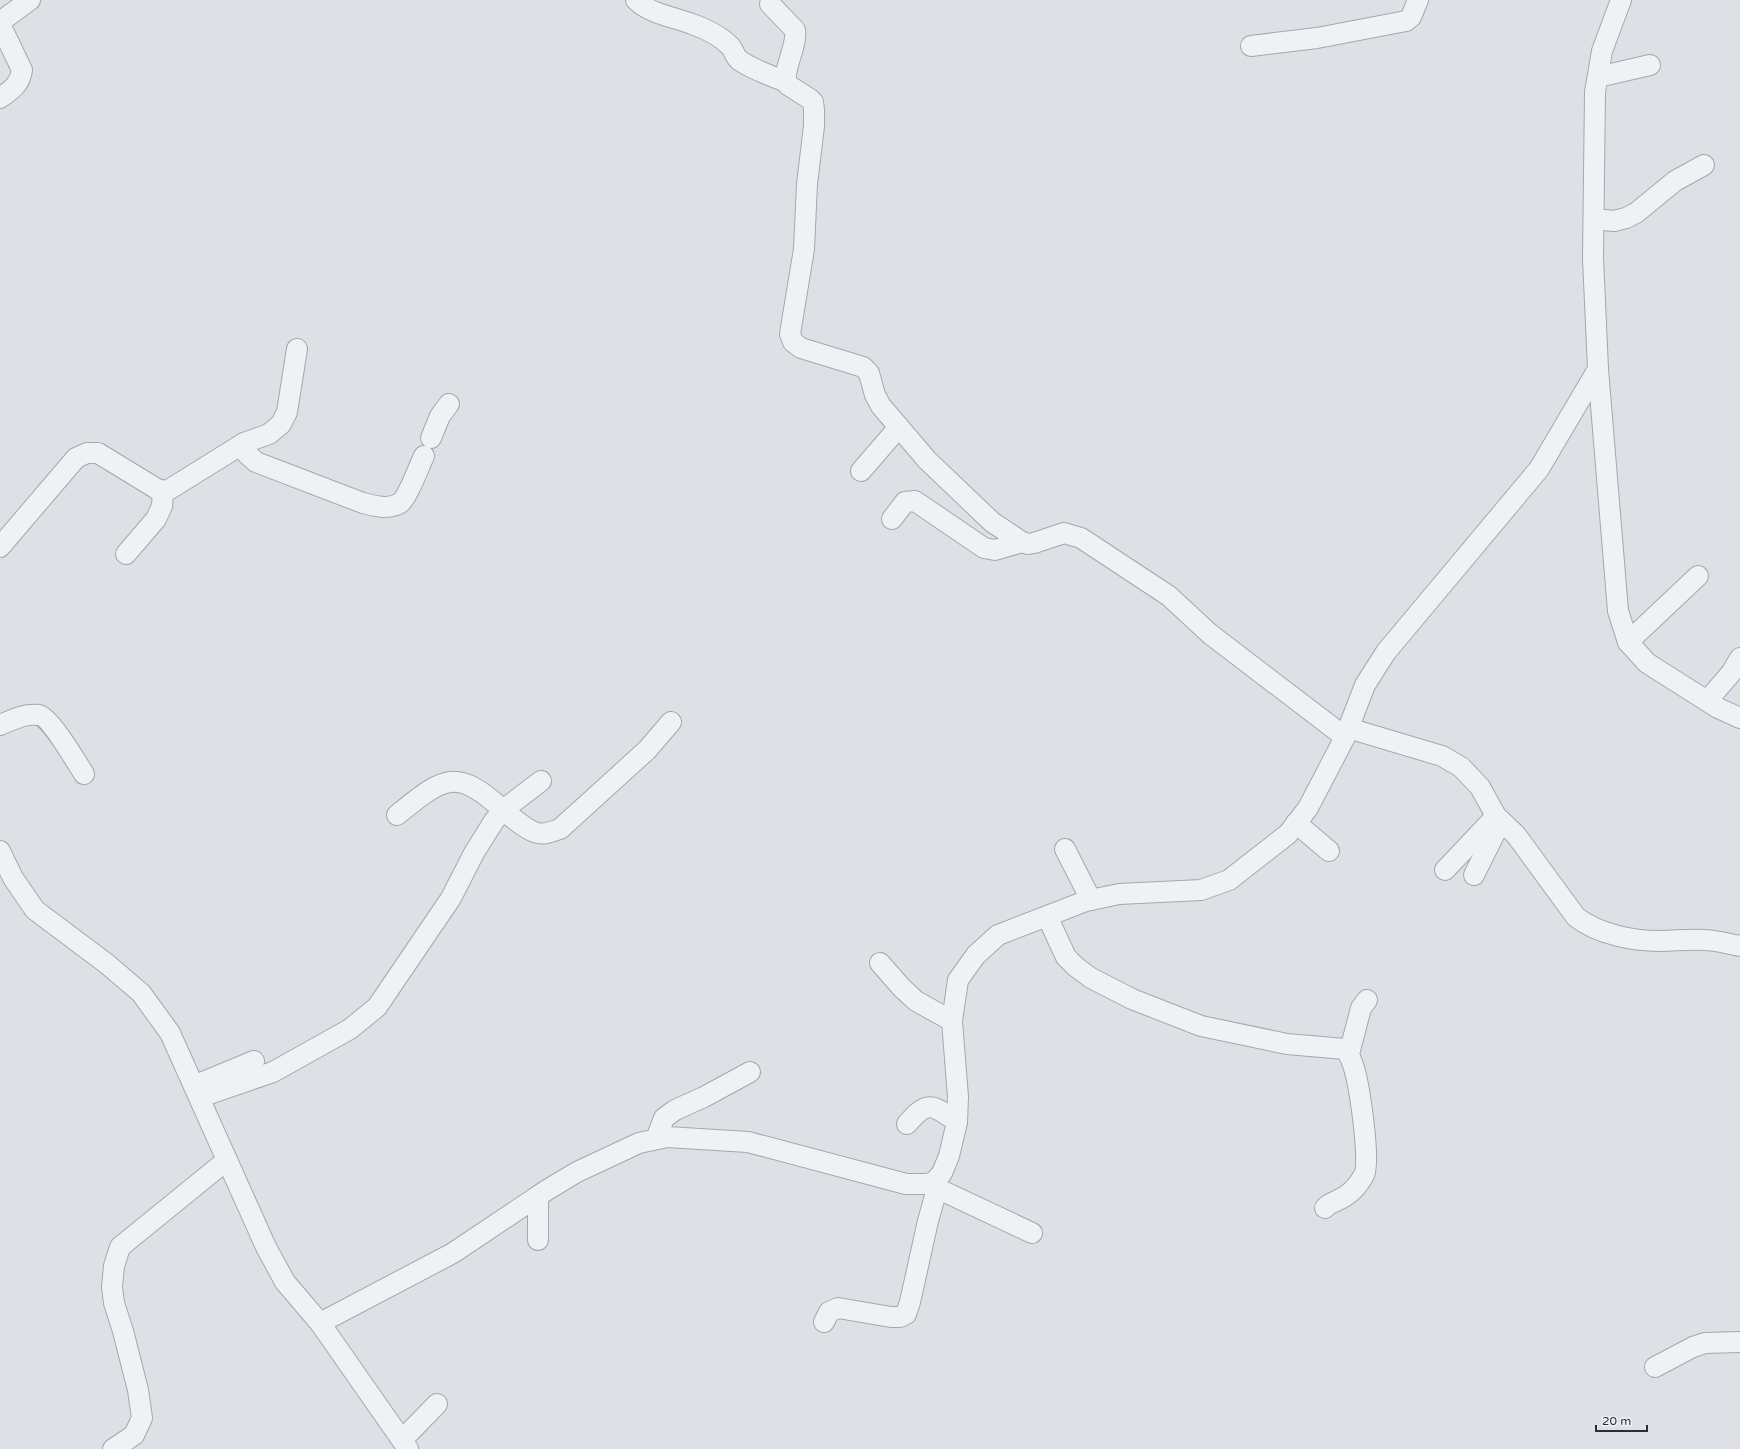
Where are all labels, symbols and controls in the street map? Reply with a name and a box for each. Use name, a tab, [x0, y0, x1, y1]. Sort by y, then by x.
scale bar	[1596, 1407, 1647, 1433]
text: 20 m	[1602, 1414, 1631, 1428]

